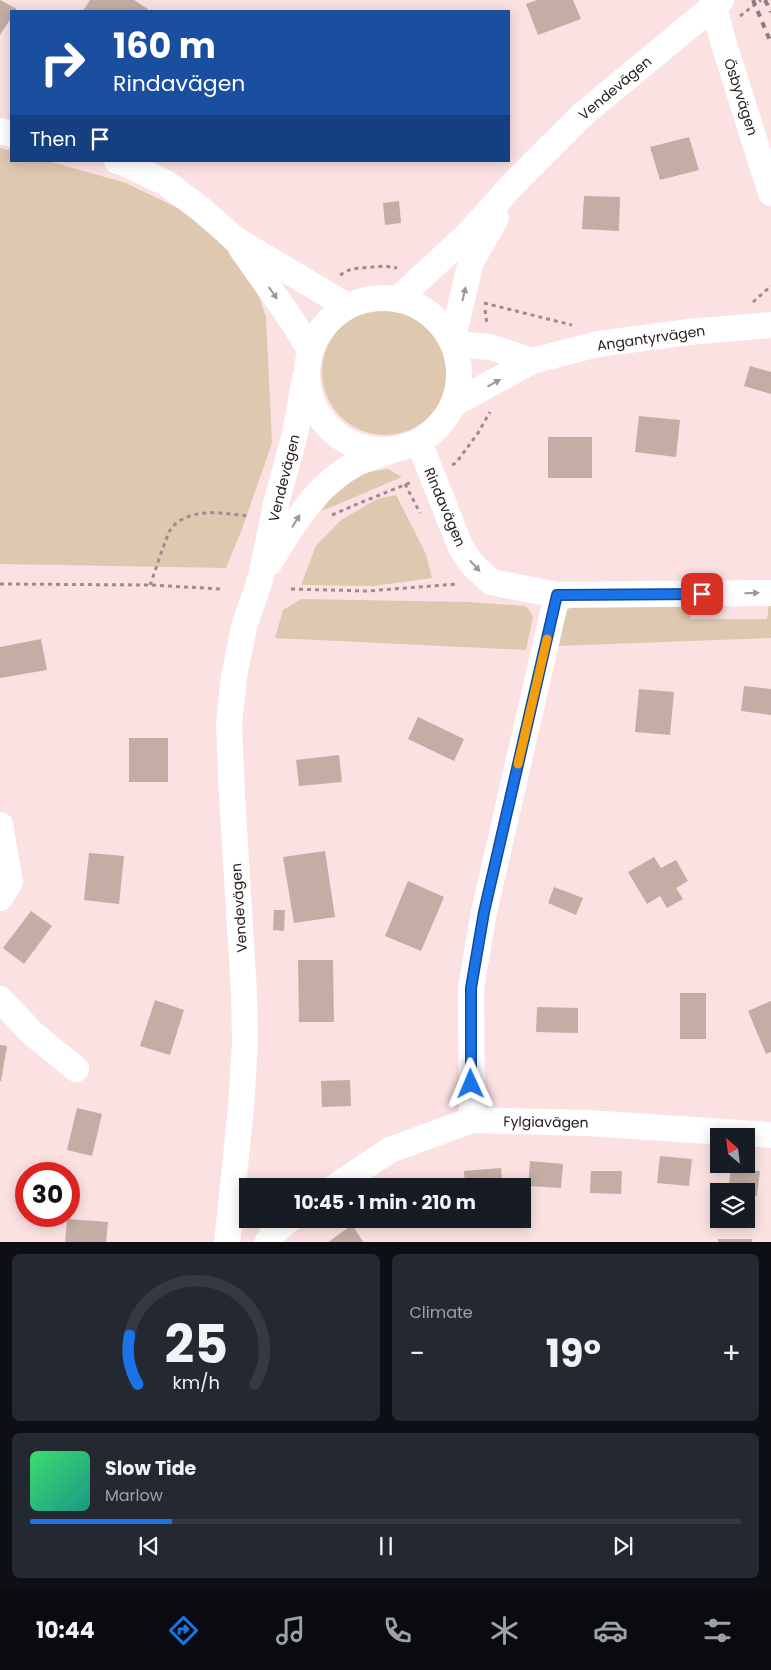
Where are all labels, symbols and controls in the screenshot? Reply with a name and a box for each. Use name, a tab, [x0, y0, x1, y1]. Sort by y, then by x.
text: 160 m	[113, 21, 216, 70]
icon: right	[30, 30, 95, 95]
street label: Vendevägen	[574, 52, 656, 124]
street label: Ösbyvägen	[719, 56, 763, 138]
text: Rindavägen	[113, 68, 245, 99]
icon: arrive	[86, 125, 114, 153]
text: Then	[30, 126, 76, 153]
one-way arrow	[268, 286, 278, 300]
one-way arrow	[460, 286, 468, 301]
street label: Angantyrvägen	[596, 321, 706, 355]
one-way arrow	[487, 379, 501, 387]
street label: Vendevägen	[263, 432, 305, 524]
street label: Rindavägen	[419, 464, 471, 550]
one-way arrow	[291, 515, 301, 528]
one-way arrow	[469, 559, 481, 571]
pin	[681, 573, 723, 615]
icon: arrive	[688, 580, 716, 608]
one-way arrow	[744, 589, 760, 597]
street label: Vendevägen	[226, 863, 252, 953]
position arrow	[444, 1057, 496, 1109]
street label: Fylgiavägen	[503, 1111, 589, 1133]
north arrow	[710, 1128, 755, 1172]
map controls	[710, 1128, 755, 1228]
speed limit sign: 30	[15, 1162, 80, 1227]
button: layers	[710, 1183, 755, 1228]
text: 10:45 · 1 min · 210 m	[294, 1189, 476, 1216]
text: Climate	[410, 1301, 473, 1324]
text: 25	[164, 1308, 228, 1381]
text: 19°	[546, 1327, 601, 1380]
text: −	[410, 1334, 425, 1373]
text: +	[722, 1334, 741, 1373]
text: km/h	[172, 1370, 220, 1395]
text: Slow Tide	[105, 1455, 196, 1482]
text: Marlow	[105, 1484, 163, 1507]
icon: previous	[135, 1532, 163, 1560]
icon: pause	[372, 1532, 400, 1560]
icon: next	[609, 1532, 637, 1560]
icon: directions	[166, 1613, 201, 1648]
icon: music	[273, 1613, 308, 1648]
icon: phone	[380, 1613, 415, 1648]
icon: climate	[487, 1613, 522, 1648]
icon: car	[593, 1613, 628, 1648]
icon: filters	[700, 1613, 735, 1648]
text: 10:44	[36, 1615, 95, 1646]

